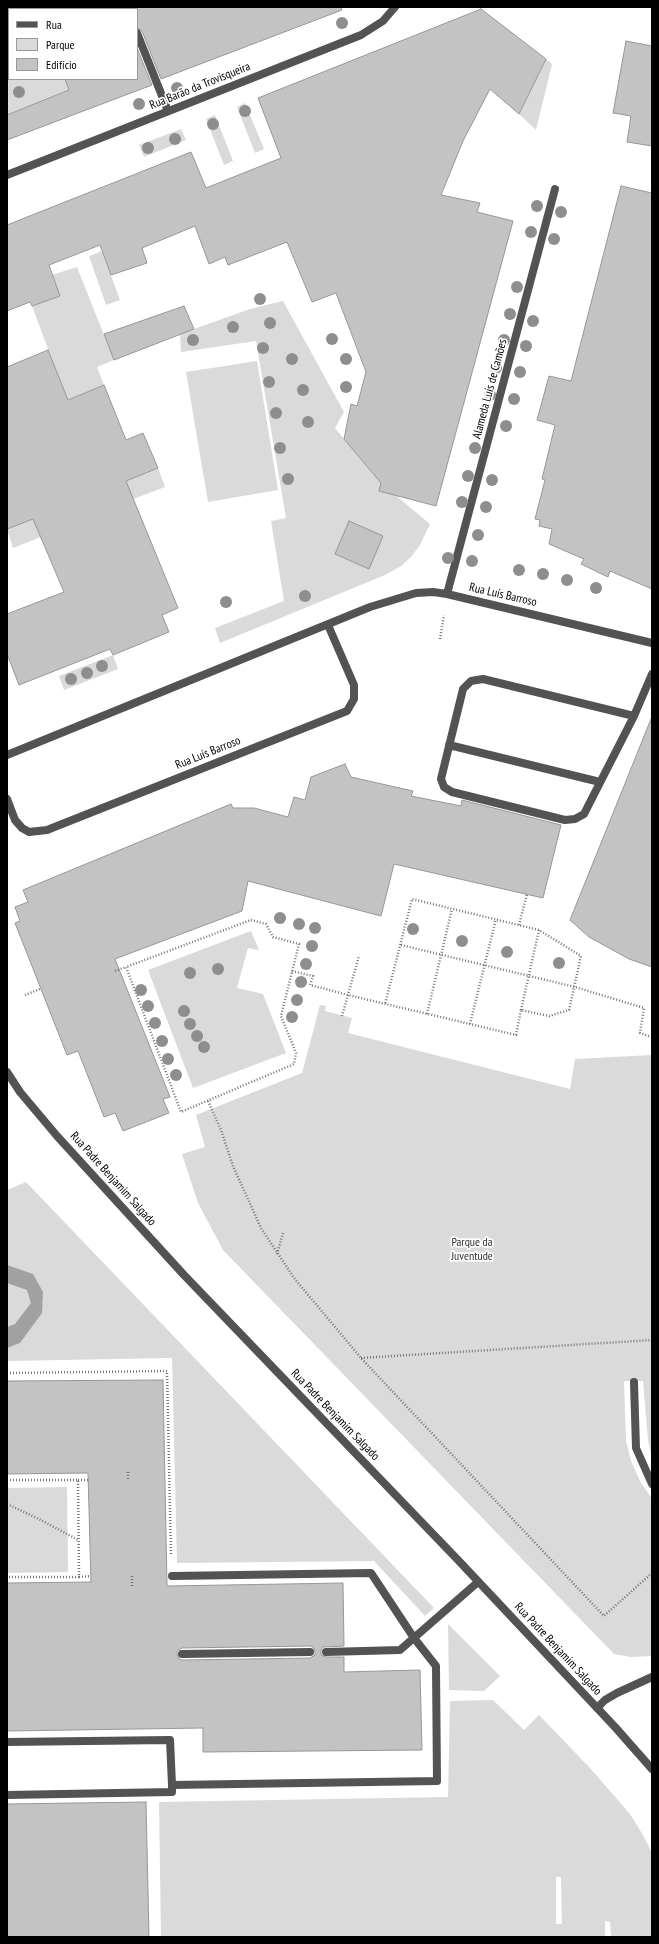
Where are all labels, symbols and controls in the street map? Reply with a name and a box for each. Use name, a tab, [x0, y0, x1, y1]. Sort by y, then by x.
legend	[8, 8, 138, 80]
text: Rua	[46, 17, 62, 32]
text: Parque	[46, 37, 75, 52]
text: Edifício	[46, 57, 77, 72]
street label: Rua Barão da Trovisqueira	[148, 59, 252, 113]
street label: Alameda Luís de Camões	[470, 338, 510, 440]
street label: Rua Luís Barroso	[468, 580, 538, 610]
street label: Rua Luís Barroso	[173, 733, 243, 773]
street label: Rua Padre Benjamim Salgado	[67, 1129, 159, 1229]
park label: Parque da Juventude	[451, 1236, 493, 1264]
street label: Rua Padre Benjamim Salgado	[288, 1366, 382, 1464]
street label: Rua Padre Benjamim Salgado	[511, 1600, 605, 1698]

